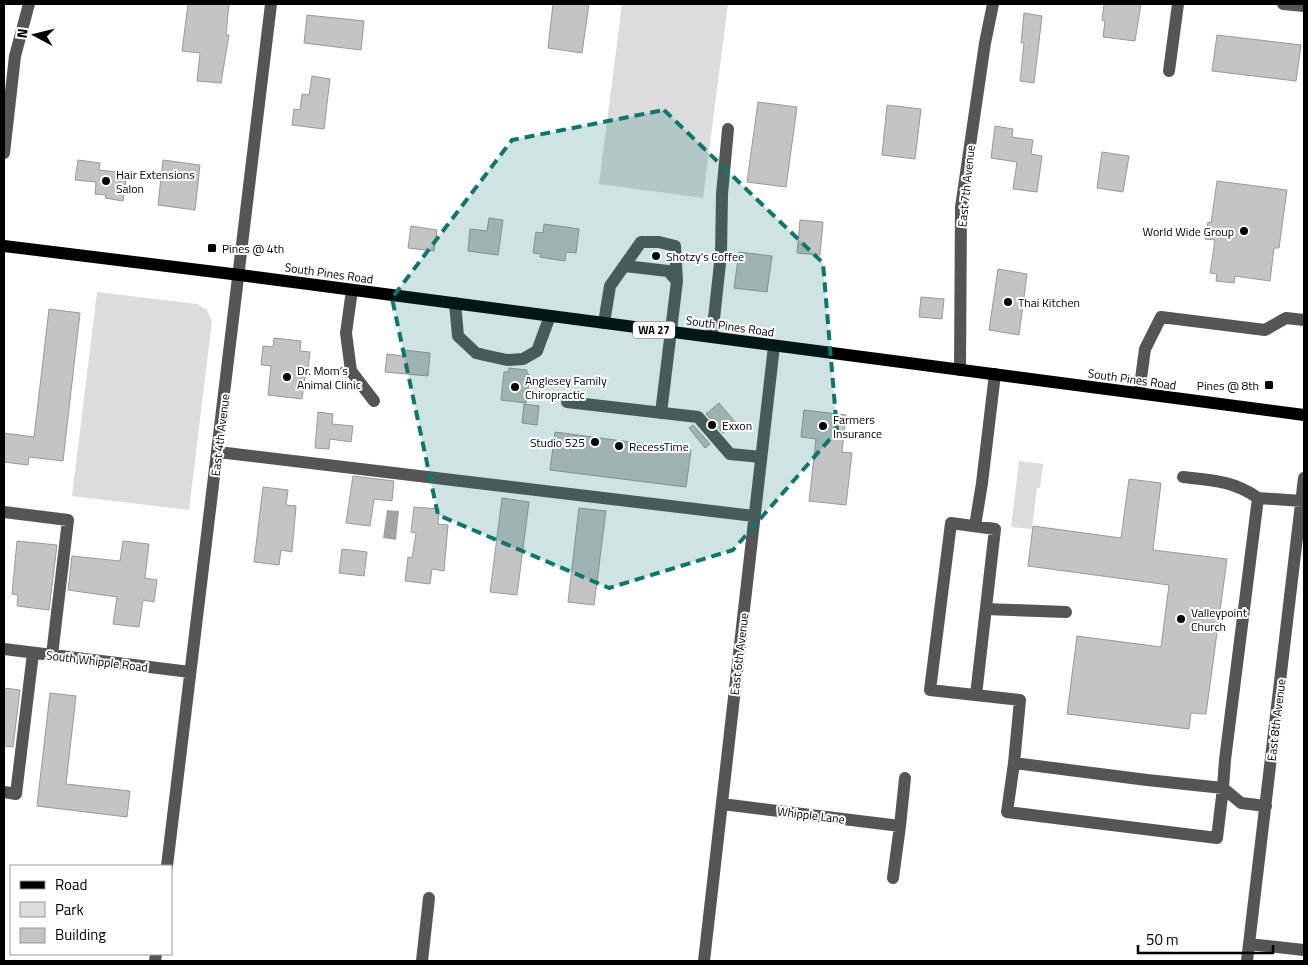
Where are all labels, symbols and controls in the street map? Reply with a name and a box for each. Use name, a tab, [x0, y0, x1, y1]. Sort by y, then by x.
north arrow	[10, 10, 60, 60]
text: N	[11, 27, 33, 39]
street label: East 7th Avenue	[952, 144, 980, 228]
place label: Hair Extensions Salon	[116, 165, 195, 198]
marker: Hair Extensions Salon	[100, 175, 112, 187]
place label: World Wide Group	[1143, 222, 1234, 241]
marker: World Wide Group	[1238, 225, 1250, 237]
place label: Pines @ 4th	[222, 239, 284, 258]
marker: Pines @ 4th	[206, 242, 218, 254]
place label: Shotzy's Coffee	[666, 247, 744, 266]
marker: Shotzy's Coffee	[650, 250, 662, 262]
street label: South Pines Road	[284, 257, 374, 289]
place label: Thai Kitchen	[1018, 293, 1080, 312]
marker: Thai Kitchen	[1002, 296, 1014, 308]
street label: South Pines Road	[685, 310, 775, 342]
road number: WA 27	[633, 322, 675, 338]
place label: Dr. Mom’s Animal Clinic	[297, 361, 361, 394]
street label: South Pines Road	[1087, 363, 1177, 395]
marker: Dr. Mom’s Animal Clinic	[281, 371, 293, 383]
place label: Anglesey Family Chiropractic	[525, 371, 607, 404]
place label: Pines @ 8th	[1197, 376, 1259, 395]
marker: Pines @ 8th	[1263, 379, 1275, 391]
marker: Anglesey Family Chiropractic	[509, 381, 521, 393]
street label: East 4th Avenue	[206, 393, 234, 477]
place label: Farmers Insurance	[833, 410, 882, 443]
place label: Exxon	[722, 416, 752, 435]
marker: Exxon	[706, 419, 718, 431]
marker: Farmers Insurance	[817, 420, 829, 432]
place label: Studio 525	[530, 433, 585, 452]
marker: Studio 525	[589, 436, 601, 448]
place label: RecessTime	[629, 437, 689, 456]
marker: RecessTime	[613, 440, 625, 452]
place label: Valleypoint Church	[1191, 603, 1248, 636]
street label: East 6th Avenue	[725, 612, 753, 696]
marker: Valleypoint Church	[1175, 613, 1187, 625]
street label: South Whipple Road	[45, 645, 149, 677]
street label: East 8th Avenue	[1262, 678, 1290, 762]
street label: Whipple Lane	[776, 801, 846, 829]
legend	[10, 865, 172, 955]
text: Road	[55, 873, 87, 896]
text: Park	[55, 898, 84, 921]
scale bar	[1138, 922, 1273, 954]
text: Building	[55, 923, 106, 946]
text: 50 m	[1146, 928, 1179, 951]

